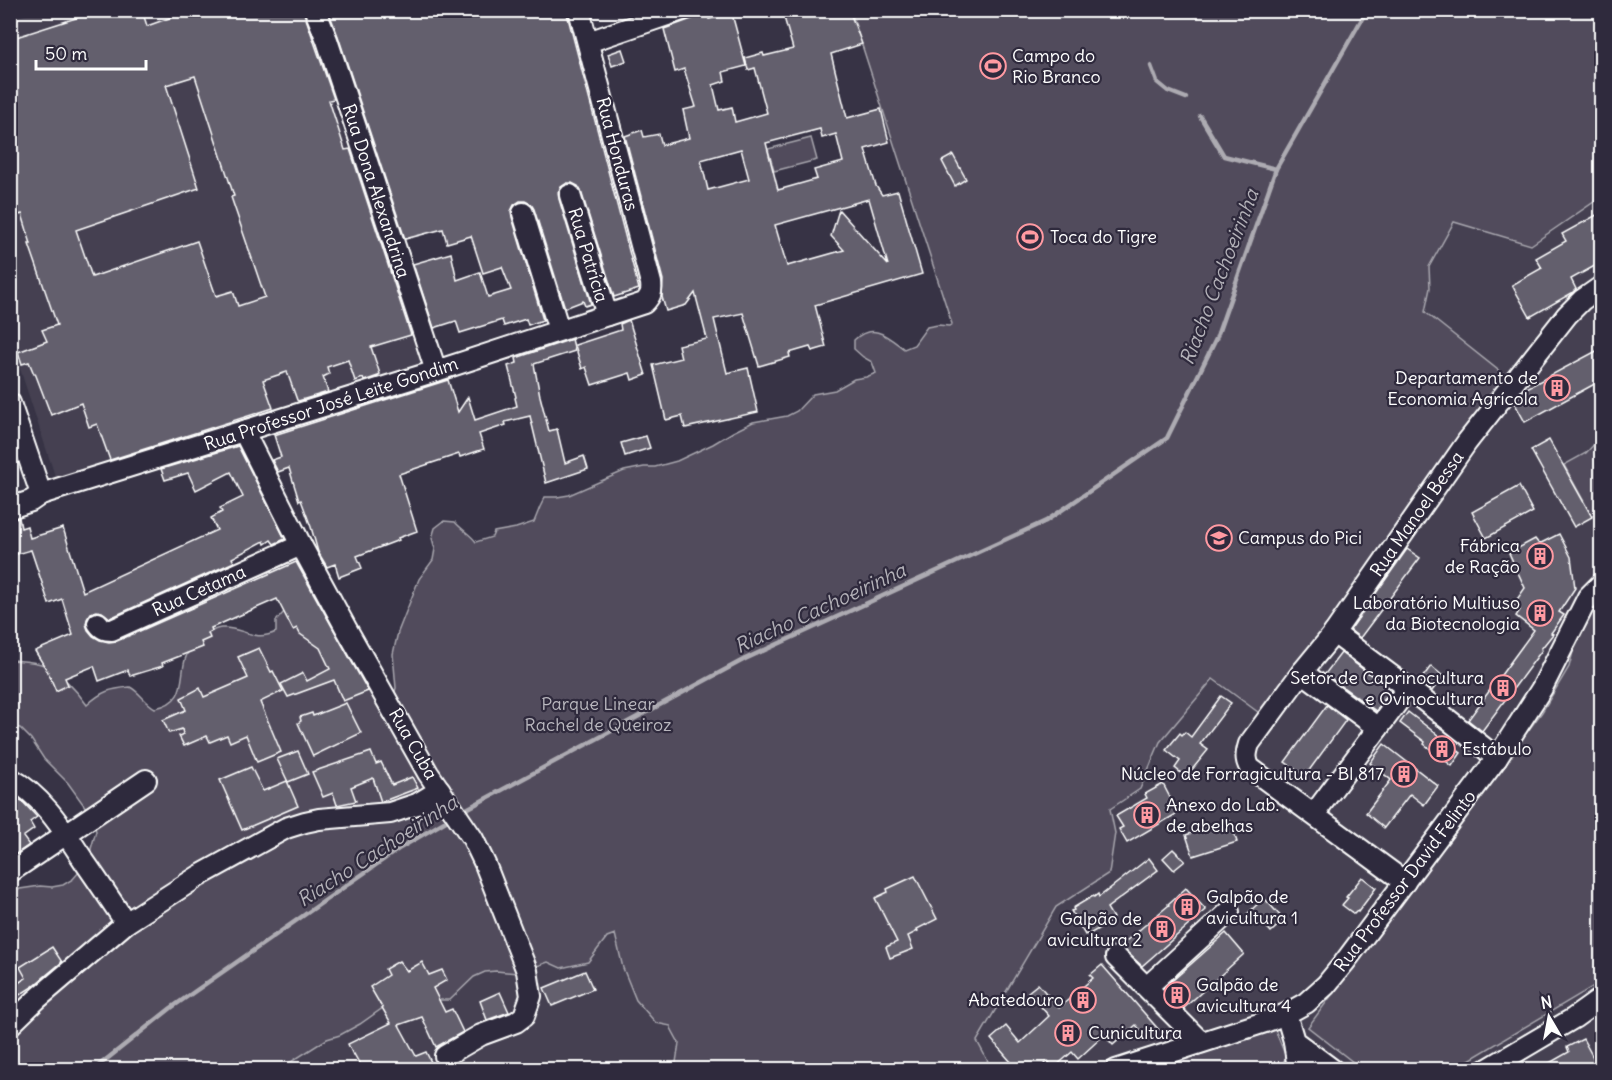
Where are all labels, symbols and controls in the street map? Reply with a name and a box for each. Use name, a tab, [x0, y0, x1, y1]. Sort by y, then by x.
scale bar	[36, 33, 146, 71]
text: 50 m	[45, 42, 87, 65]
place label: Campo do Rio Branco	[1012, 44, 1101, 88]
sports icon: Campo do Rio Branco	[978, 51, 1008, 81]
street label: Rua Honduras	[591, 95, 644, 213]
street label: Rua Dona Alexandrina	[338, 101, 415, 281]
water label: Riacho Cachoeirinha	[1174, 184, 1264, 368]
street label: Rua Patrícia	[563, 205, 614, 305]
sports icon: Toca do Tigre	[1015, 222, 1045, 252]
place label: Toca do Tigre	[1050, 225, 1157, 248]
street label: Rua Professor José Leite Gondim	[201, 351, 461, 456]
place label: Departamento de Economia Agrícola	[1387, 366, 1538, 410]
building icon: Departamento de Economia Agrícola	[1542, 373, 1572, 403]
street label: Rua Manoel Bessa	[1365, 447, 1468, 581]
school or university icon: Campus do Pici	[1204, 523, 1234, 553]
place label: Campus do Pici	[1238, 526, 1362, 549]
place label: Fábrica de Ração	[1445, 534, 1520, 578]
building icon: Fábrica de Ração	[1525, 541, 1555, 571]
water label: Riacho Cachoeirinha	[730, 556, 911, 658]
street label: Rua Cetama	[149, 560, 249, 621]
place label: Laboratório Multiuso da Biotecnologia	[1353, 591, 1520, 635]
building icon: Laboratório Multiuso da Biotecnologia	[1525, 598, 1555, 628]
place label: Setor de Caprinocultura e Ovinocultura	[1290, 666, 1484, 710]
building icon: Setor de Caprinocultura e Ovinocultura	[1488, 673, 1518, 703]
park label: Parque Linear Rachel de Queiroz	[524, 692, 672, 736]
street label: Rua Cuba	[384, 704, 443, 784]
building icon: Estábulo	[1427, 734, 1457, 764]
place label: Estábulo	[1462, 737, 1532, 760]
building icon: Núcleo de Forragicultura - Bl 817	[1389, 759, 1419, 789]
place label: Núcleo de Forragicultura - Bl 817	[1121, 762, 1384, 785]
street label: Rua Professor David Felinto	[1329, 785, 1480, 976]
water label: Riacho Cachoeirinha	[292, 789, 463, 912]
place label: Anexo do Lab. de abelhas	[1166, 793, 1279, 837]
building icon: Anexo do Lab. de abelhas	[1132, 800, 1162, 830]
place label: Galpão de avicultura 1	[1206, 885, 1298, 929]
building icon: Galpão de avicultura 1	[1172, 892, 1202, 922]
place label: Galpão de avicultura 2	[1047, 907, 1142, 951]
building icon: Galpão de avicultura 2	[1147, 914, 1177, 944]
place label: Galpão de avicultura 4	[1196, 973, 1291, 1017]
building icon: Galpão de avicultura 4	[1162, 980, 1192, 1010]
building icon: Abatedouro	[1068, 985, 1098, 1015]
north arrow	[1519, 987, 1579, 1047]
place label: Abatedouro	[968, 988, 1064, 1011]
text: N	[1539, 991, 1554, 1013]
building icon: Cunicultura	[1053, 1018, 1083, 1048]
place label: Cunicultura	[1088, 1021, 1182, 1044]

